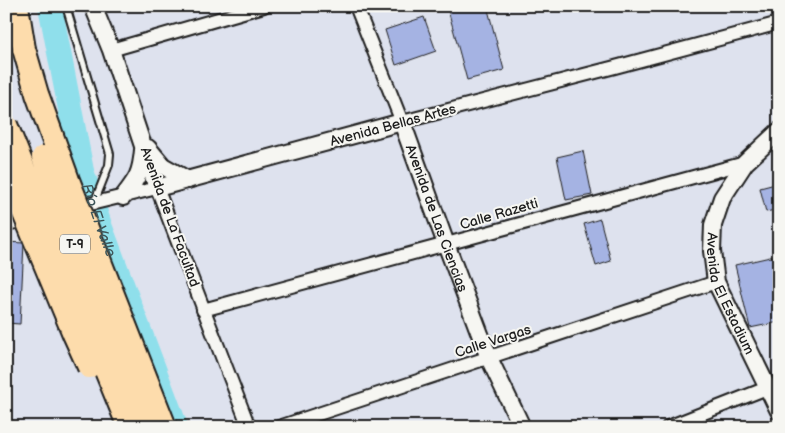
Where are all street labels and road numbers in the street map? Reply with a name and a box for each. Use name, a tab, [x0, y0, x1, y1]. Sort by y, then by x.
street label: Avenida Bellas Artes	[328, 100, 458, 150]
street label: Avenida de Las Ciencias	[402, 142, 472, 294]
street label: Avenida de La Facultad	[137, 145, 203, 289]
street label: Calle Razetti	[458, 195, 540, 233]
street label: Avenida El Estadium	[703, 232, 758, 357]
road number: T-9	[60, 234, 90, 253]
street label: Calle Vargas	[453, 321, 533, 361]

